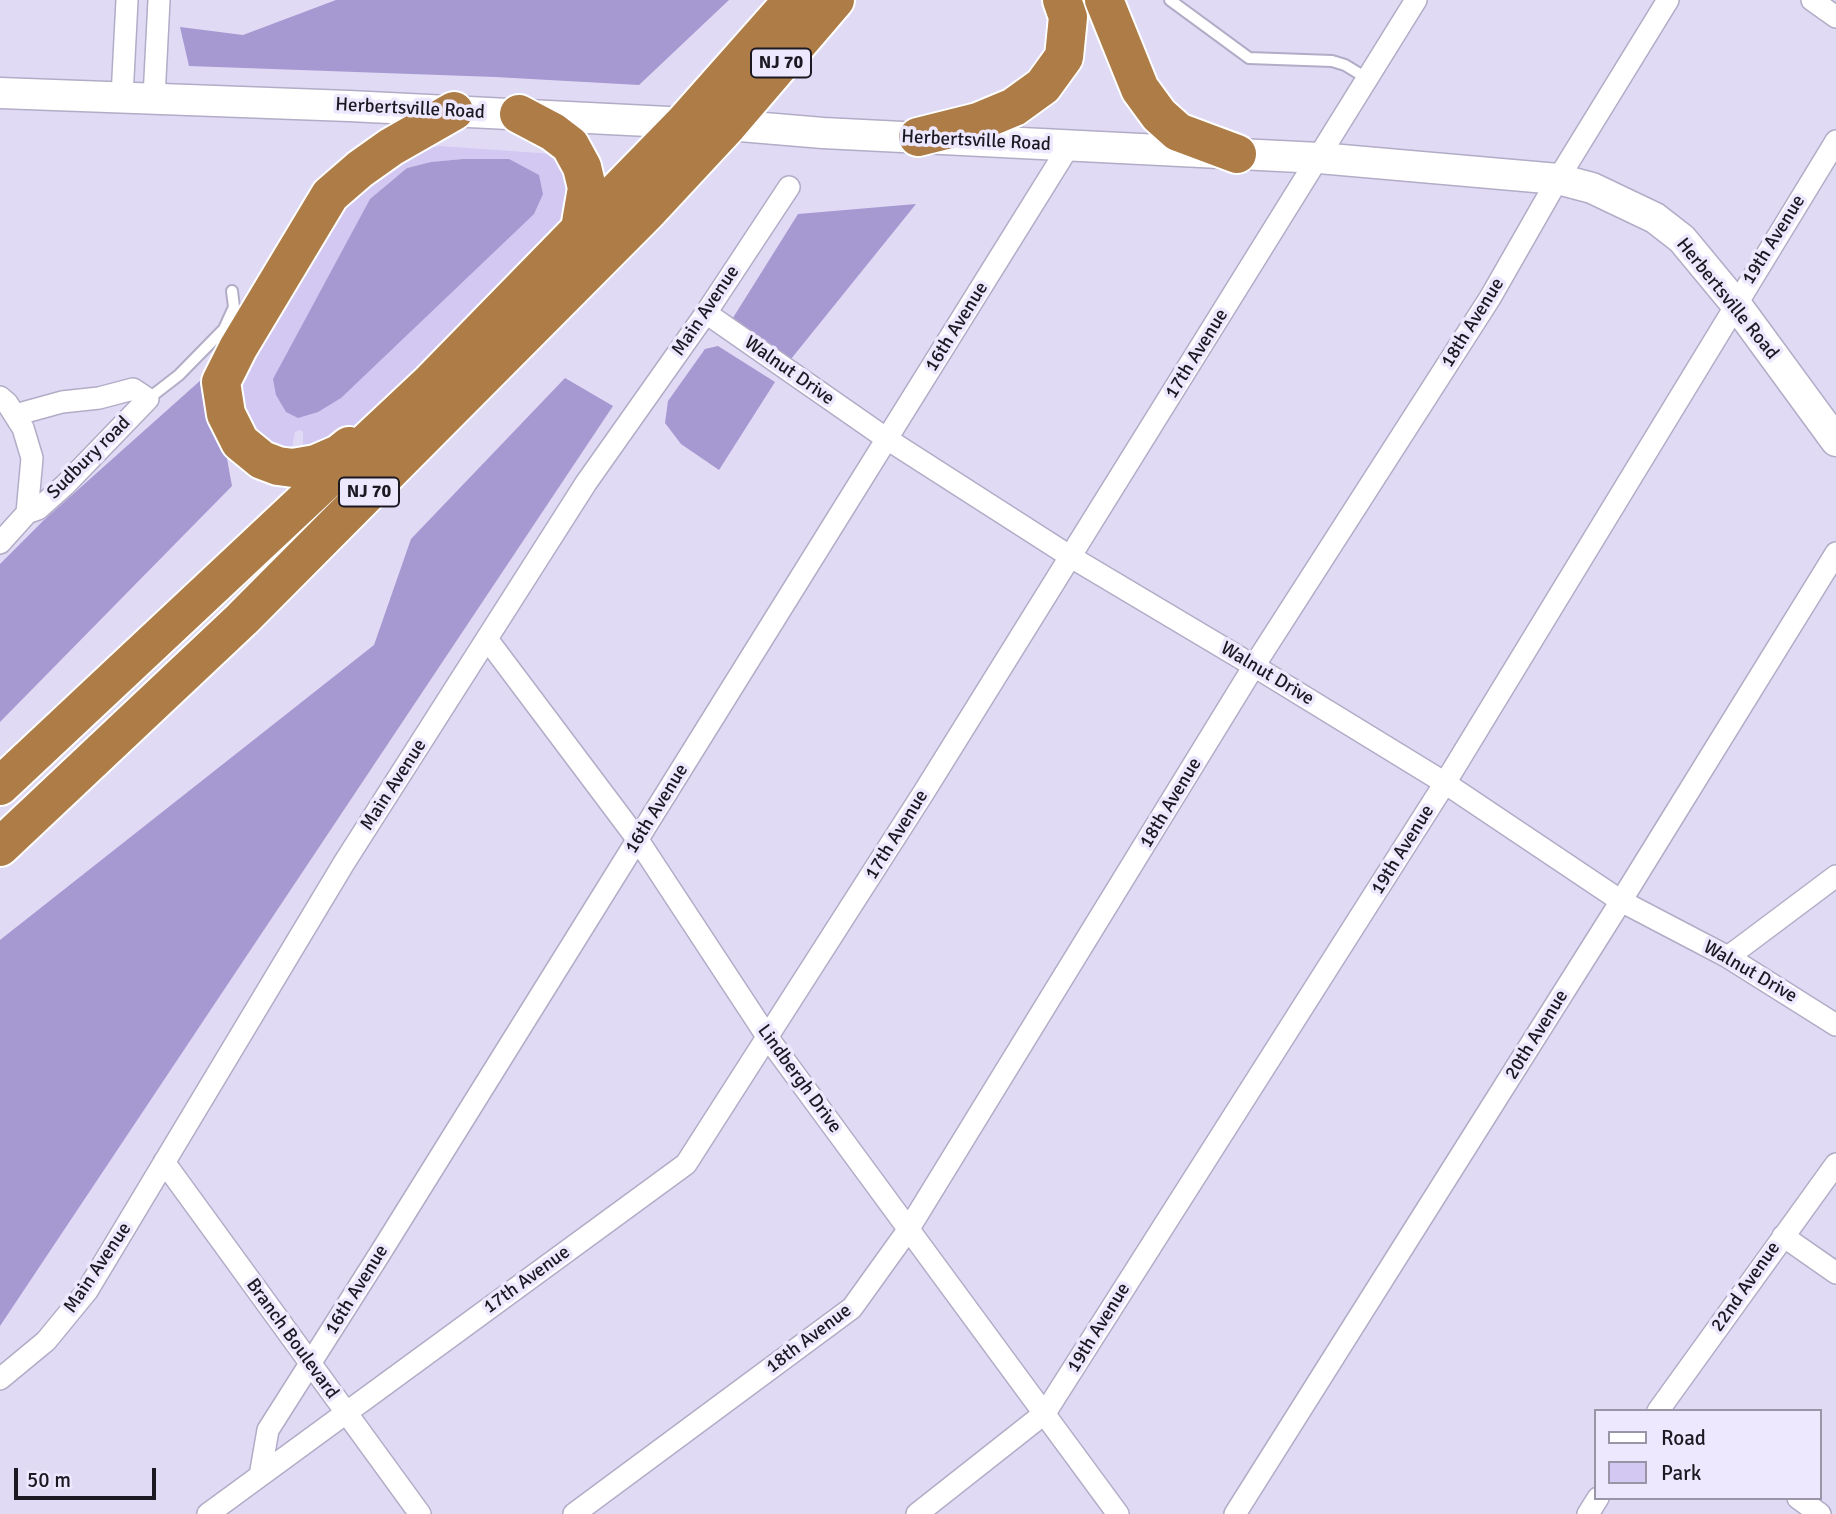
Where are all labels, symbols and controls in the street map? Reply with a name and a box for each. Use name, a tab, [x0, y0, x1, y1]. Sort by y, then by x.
road number: NJ 70	[751, 48, 811, 78]
street label: Herbertsville Road	[335, 94, 485, 124]
street label: Herbertsville Road	[901, 126, 1051, 156]
street label: 19th Avenue	[1738, 191, 1810, 289]
street label: Herbertsville Road	[1671, 234, 1783, 364]
street label: Main Avenue	[667, 261, 745, 361]
street label: 18th Avenue	[1437, 274, 1509, 372]
street label: 16th Avenue	[921, 278, 993, 376]
street label: 17th Avenue	[1161, 305, 1233, 403]
street label: Walnut Drive	[740, 332, 838, 410]
street label: Sudbury road	[43, 412, 135, 504]
road number: NJ 70	[339, 478, 399, 506]
street label: Walnut Drive	[1216, 637, 1318, 711]
street label: Main Avenue	[356, 735, 432, 835]
street label: 18th Avenue	[1135, 754, 1207, 852]
street label: 16th Avenue	[621, 760, 693, 858]
street label: 17th Avenue	[861, 786, 933, 884]
street label: 19th Avenue	[1367, 801, 1439, 899]
street label: Walnut Drive	[1699, 936, 1801, 1008]
street label: 20th Avenue	[1501, 986, 1573, 1084]
street label: Lindbergh Drive	[752, 1020, 846, 1138]
street label: Main Avenue	[59, 1218, 137, 1318]
street label: 22nd Avenue	[1707, 1238, 1785, 1336]
street label: 16th Avenue	[321, 1241, 393, 1339]
street label: 17th Avenue	[479, 1241, 575, 1319]
street label: Branch Boulevard	[241, 1274, 343, 1404]
street label: 19th Avenue	[1063, 1279, 1135, 1377]
street label: 18th Avenue	[762, 1299, 856, 1379]
legend	[1594, 1409, 1822, 1500]
text: Road	[1661, 1425, 1706, 1451]
scale bar	[18, 1454, 159, 1498]
text: Park	[1661, 1460, 1701, 1486]
text: 50 m	[27, 1467, 71, 1493]

